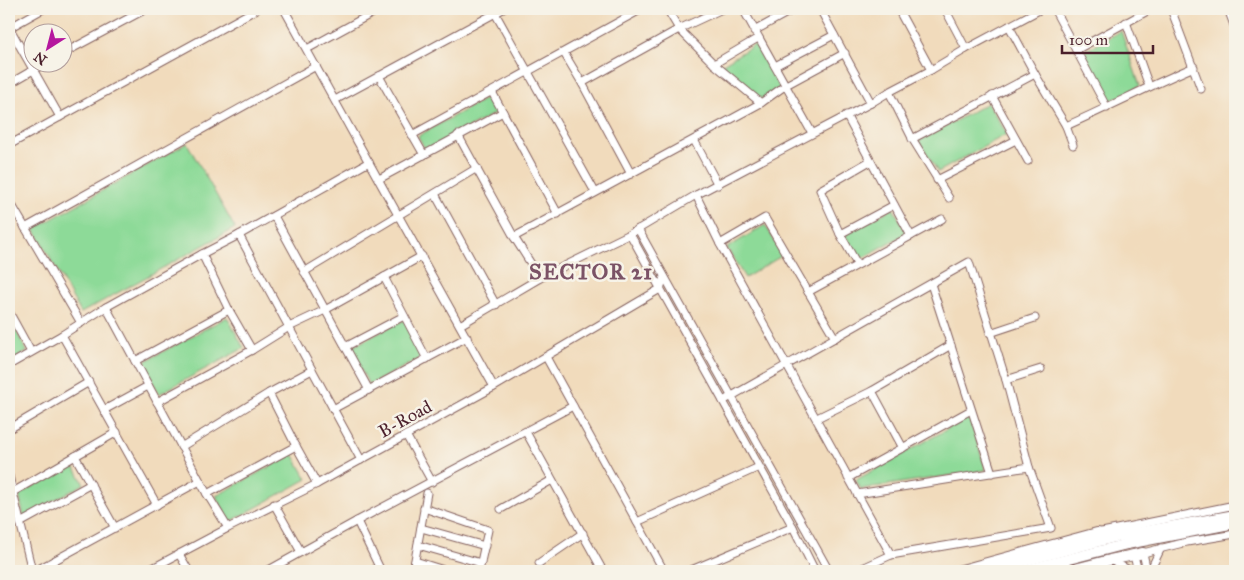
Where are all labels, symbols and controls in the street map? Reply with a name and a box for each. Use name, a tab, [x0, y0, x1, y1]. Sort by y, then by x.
north arrow	[22, 22, 72, 72]
scale bar	[1062, 22, 1153, 54]
text: 100 m	[1069, 31, 1109, 49]
text: N	[31, 48, 50, 68]
district label: SECTOR 21	[529, 258, 653, 285]
street label: B-Road	[374, 395, 436, 443]

